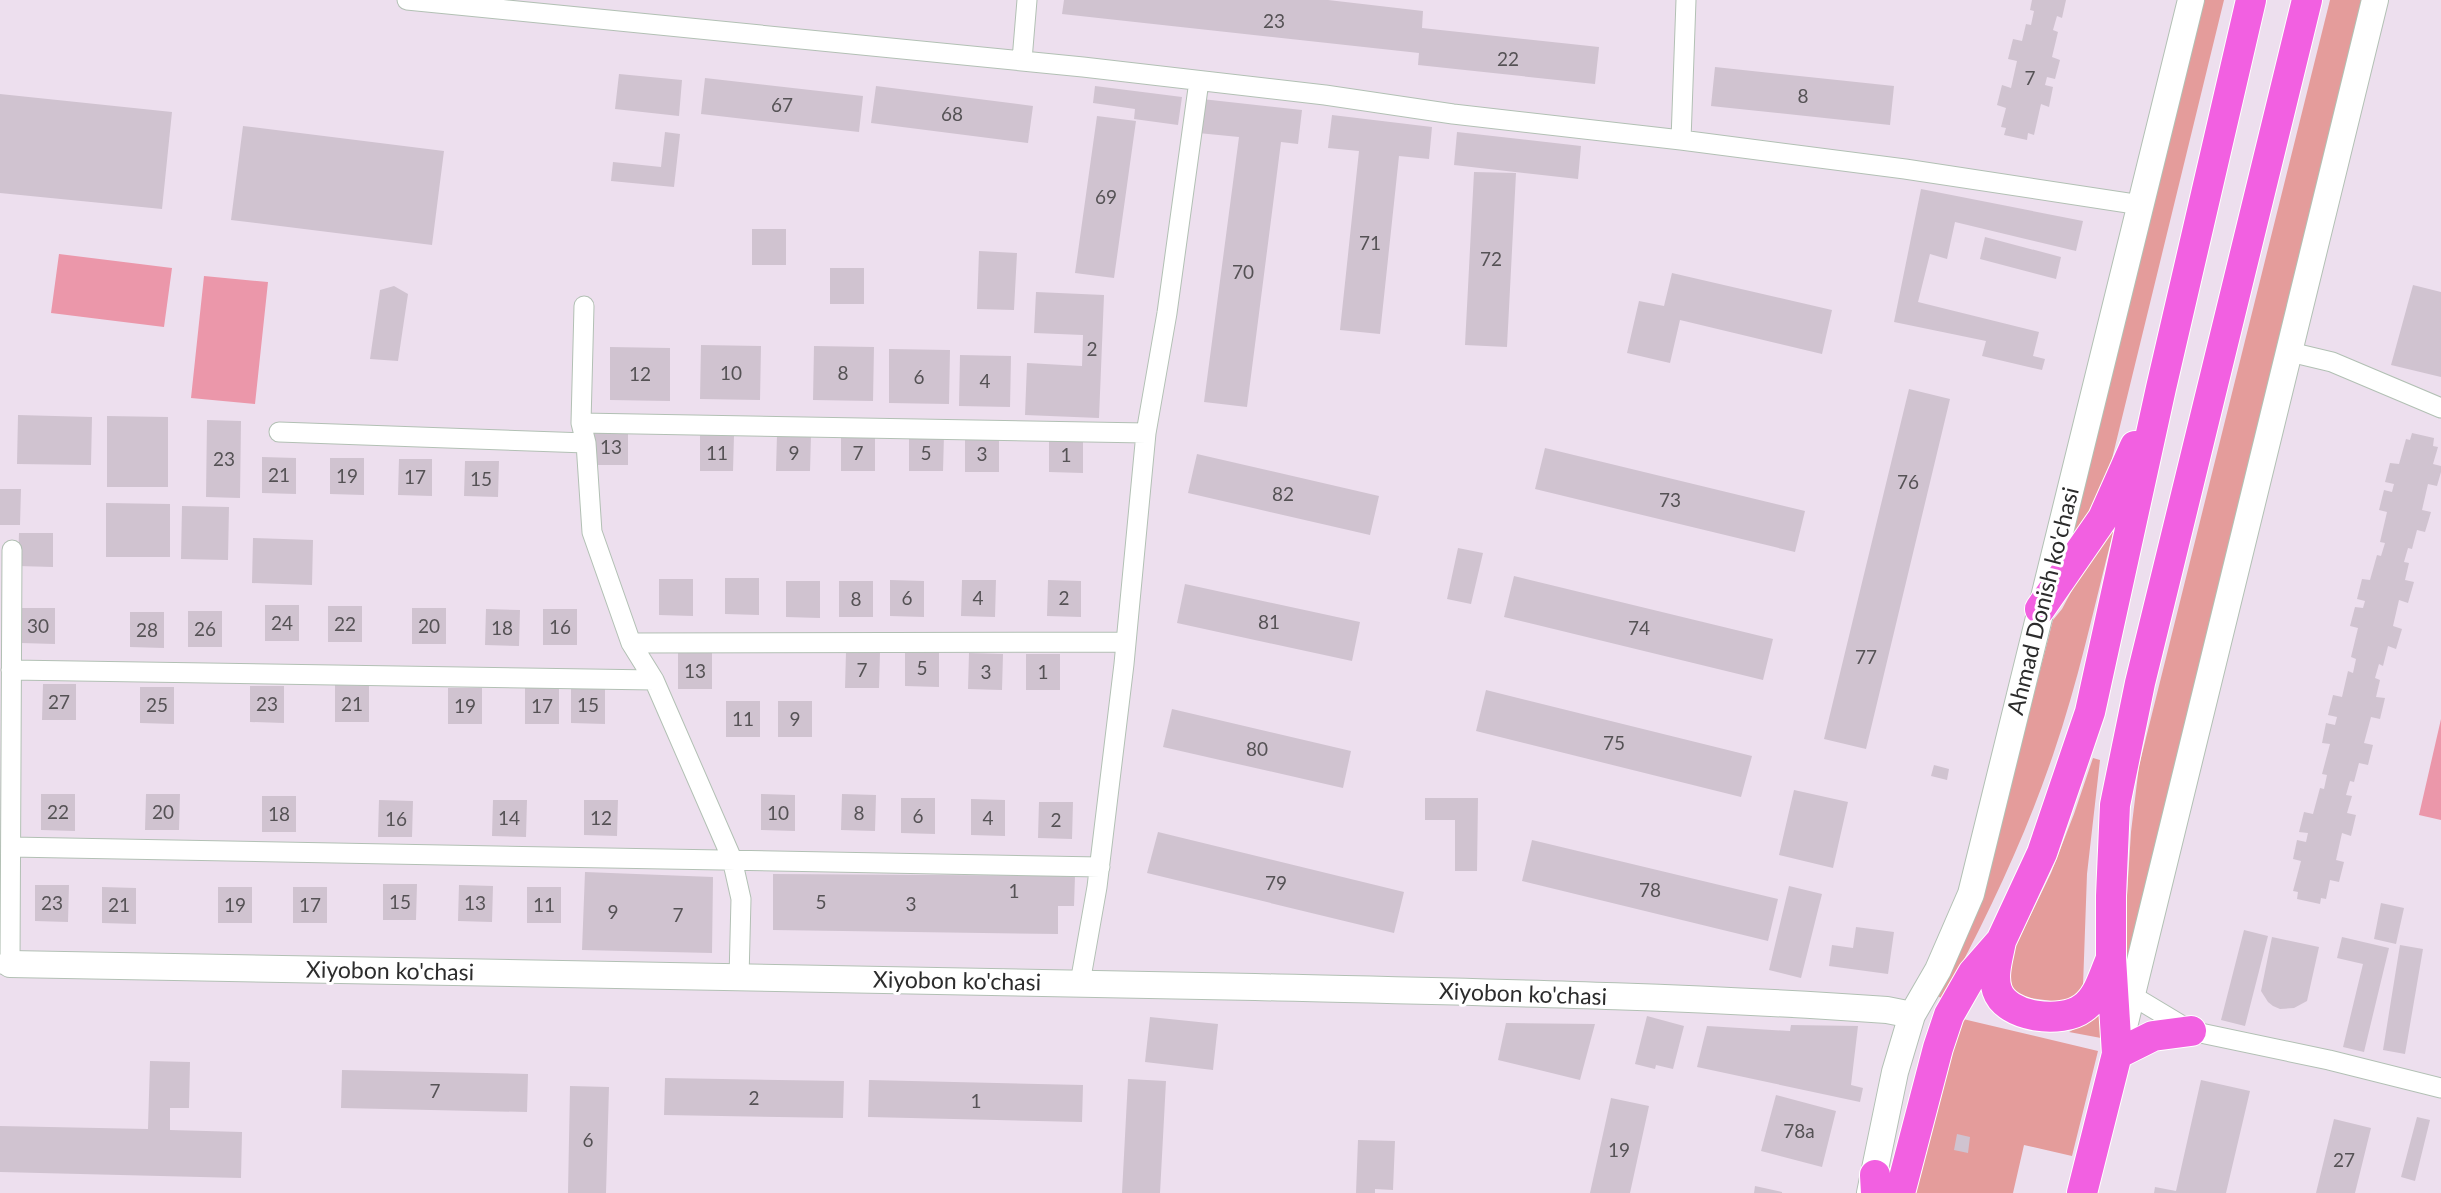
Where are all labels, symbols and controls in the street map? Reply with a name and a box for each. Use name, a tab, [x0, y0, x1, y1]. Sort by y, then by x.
house number: 23	[1263, 9, 1285, 32]
house number: 22	[1497, 47, 1519, 70]
house number: 7	[2024, 66, 2036, 89]
house number: 8	[1797, 84, 1809, 107]
house number: 67	[771, 93, 793, 116]
house number: 68	[941, 102, 963, 125]
house number: 69	[1095, 185, 1117, 208]
house number: 71	[1359, 231, 1381, 254]
house number: 72	[1480, 247, 1502, 270]
house number: 70	[1232, 260, 1254, 283]
house number: 2	[1086, 337, 1098, 360]
house number: 10	[720, 361, 742, 384]
house number: 8	[837, 361, 849, 384]
house number: 12	[629, 362, 651, 385]
house number: 6	[913, 365, 925, 388]
house number: 4	[979, 369, 991, 392]
house number: 13	[600, 435, 622, 458]
house number: 11	[706, 441, 728, 464]
house number: 9	[788, 441, 800, 464]
house number: 7	[852, 441, 864, 464]
house number: 5	[920, 441, 932, 464]
house number: 3	[976, 442, 988, 465]
house number: 1	[1060, 443, 1072, 466]
house number: 23	[213, 447, 235, 470]
house number: 21	[268, 463, 290, 486]
house number: 19	[336, 464, 358, 487]
house number: 17	[404, 465, 426, 488]
house number: 15	[470, 467, 492, 490]
house number: 76	[1897, 470, 1919, 493]
house number: 82	[1272, 482, 1294, 505]
street label: Ahmad Donish ko'chasi	[2000, 484, 2084, 717]
house number: 73	[1659, 488, 1681, 511]
house number: 6	[901, 586, 913, 609]
house number: 4	[972, 586, 984, 609]
house number: 2	[1058, 586, 1070, 609]
house number: 8	[850, 587, 862, 610]
house number: 81	[1258, 610, 1280, 633]
house number: 24	[271, 611, 293, 634]
house number: 22	[334, 612, 356, 635]
house number: 30	[27, 614, 49, 637]
house number: 20	[418, 614, 440, 637]
house number: 16	[549, 615, 571, 638]
house number: 18	[491, 616, 513, 639]
house number: 74	[1628, 616, 1650, 639]
house number: 26	[194, 617, 216, 640]
house number: 28	[136, 618, 158, 641]
house number: 77	[1855, 645, 1877, 668]
house number: 5	[916, 656, 928, 679]
house number: 7	[856, 658, 868, 681]
house number: 13	[684, 659, 706, 682]
house number: 3	[980, 660, 992, 683]
house number: 1	[1037, 660, 1049, 683]
house number: 27	[48, 690, 70, 713]
house number: 23	[256, 692, 278, 715]
house number: 21	[341, 692, 363, 715]
house number: 25	[146, 693, 168, 716]
house number: 15	[577, 693, 599, 716]
house number: 19	[454, 694, 476, 717]
house number: 17	[531, 694, 553, 717]
house number: 11	[732, 707, 754, 730]
house number: 9	[789, 707, 801, 730]
house number: 75	[1603, 731, 1625, 754]
house number: 80	[1246, 737, 1268, 760]
house number: 22	[47, 800, 69, 823]
house number: 20	[152, 800, 174, 823]
house number: 10	[767, 801, 789, 824]
house number: 8	[853, 801, 865, 824]
house number: 18	[268, 802, 290, 825]
house number: 6	[912, 804, 924, 827]
house number: 14	[498, 806, 520, 829]
house number: 12	[590, 806, 612, 829]
house number: 4	[982, 806, 994, 829]
house number: 16	[385, 807, 407, 830]
house number: 2	[1050, 808, 1062, 831]
house number: 79	[1265, 871, 1287, 894]
house number: 78	[1639, 878, 1661, 901]
house number: 1	[1008, 879, 1020, 902]
house number: 15	[389, 890, 411, 913]
house number: 5	[815, 890, 827, 913]
house number: 23	[41, 891, 63, 914]
house number: 13	[464, 891, 486, 914]
house number: 3	[905, 892, 917, 915]
house number: 21	[108, 893, 130, 916]
house number: 19	[224, 893, 246, 916]
house number: 17	[299, 893, 321, 916]
house number: 11	[533, 893, 555, 916]
house number: 9	[607, 900, 619, 923]
house number: 7	[672, 903, 684, 926]
street label: Xiyobon ko'chasi	[306, 955, 474, 985]
street label: Xiyobon ko'chasi	[873, 965, 1041, 995]
street label: Xiyobon ko'chasi	[1438, 976, 1608, 1010]
house number: 7	[429, 1079, 441, 1102]
house number: 2	[748, 1086, 760, 1109]
house number: 1	[970, 1089, 982, 1112]
house number: 78a	[1783, 1119, 1815, 1142]
house number: 6	[582, 1128, 594, 1151]
house number: 19	[1608, 1138, 1630, 1161]
house number: 27	[2333, 1148, 2355, 1171]

